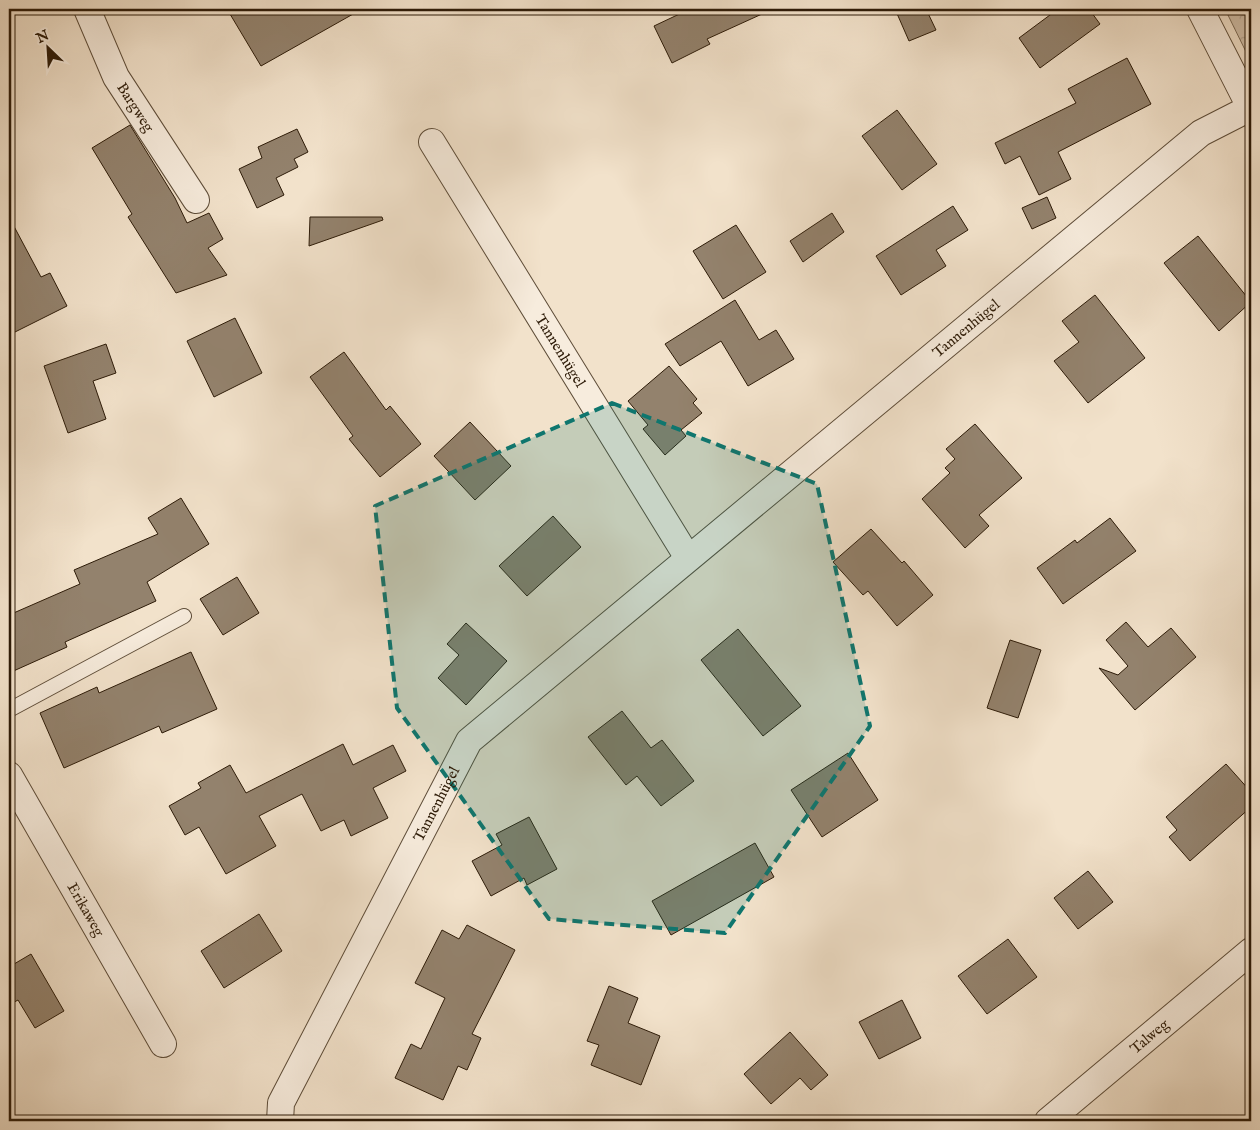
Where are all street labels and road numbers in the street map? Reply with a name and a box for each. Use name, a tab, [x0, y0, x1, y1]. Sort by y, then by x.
street label: Bargweg	[113, 79, 159, 136]
street label: Tannenhügel	[928, 294, 1004, 362]
street label: Tannenhügel	[531, 311, 590, 391]
street label: Tannenhügel	[409, 762, 464, 845]
street label: Erikaweg	[63, 879, 109, 941]
street label: Talweg	[1126, 1014, 1173, 1058]

